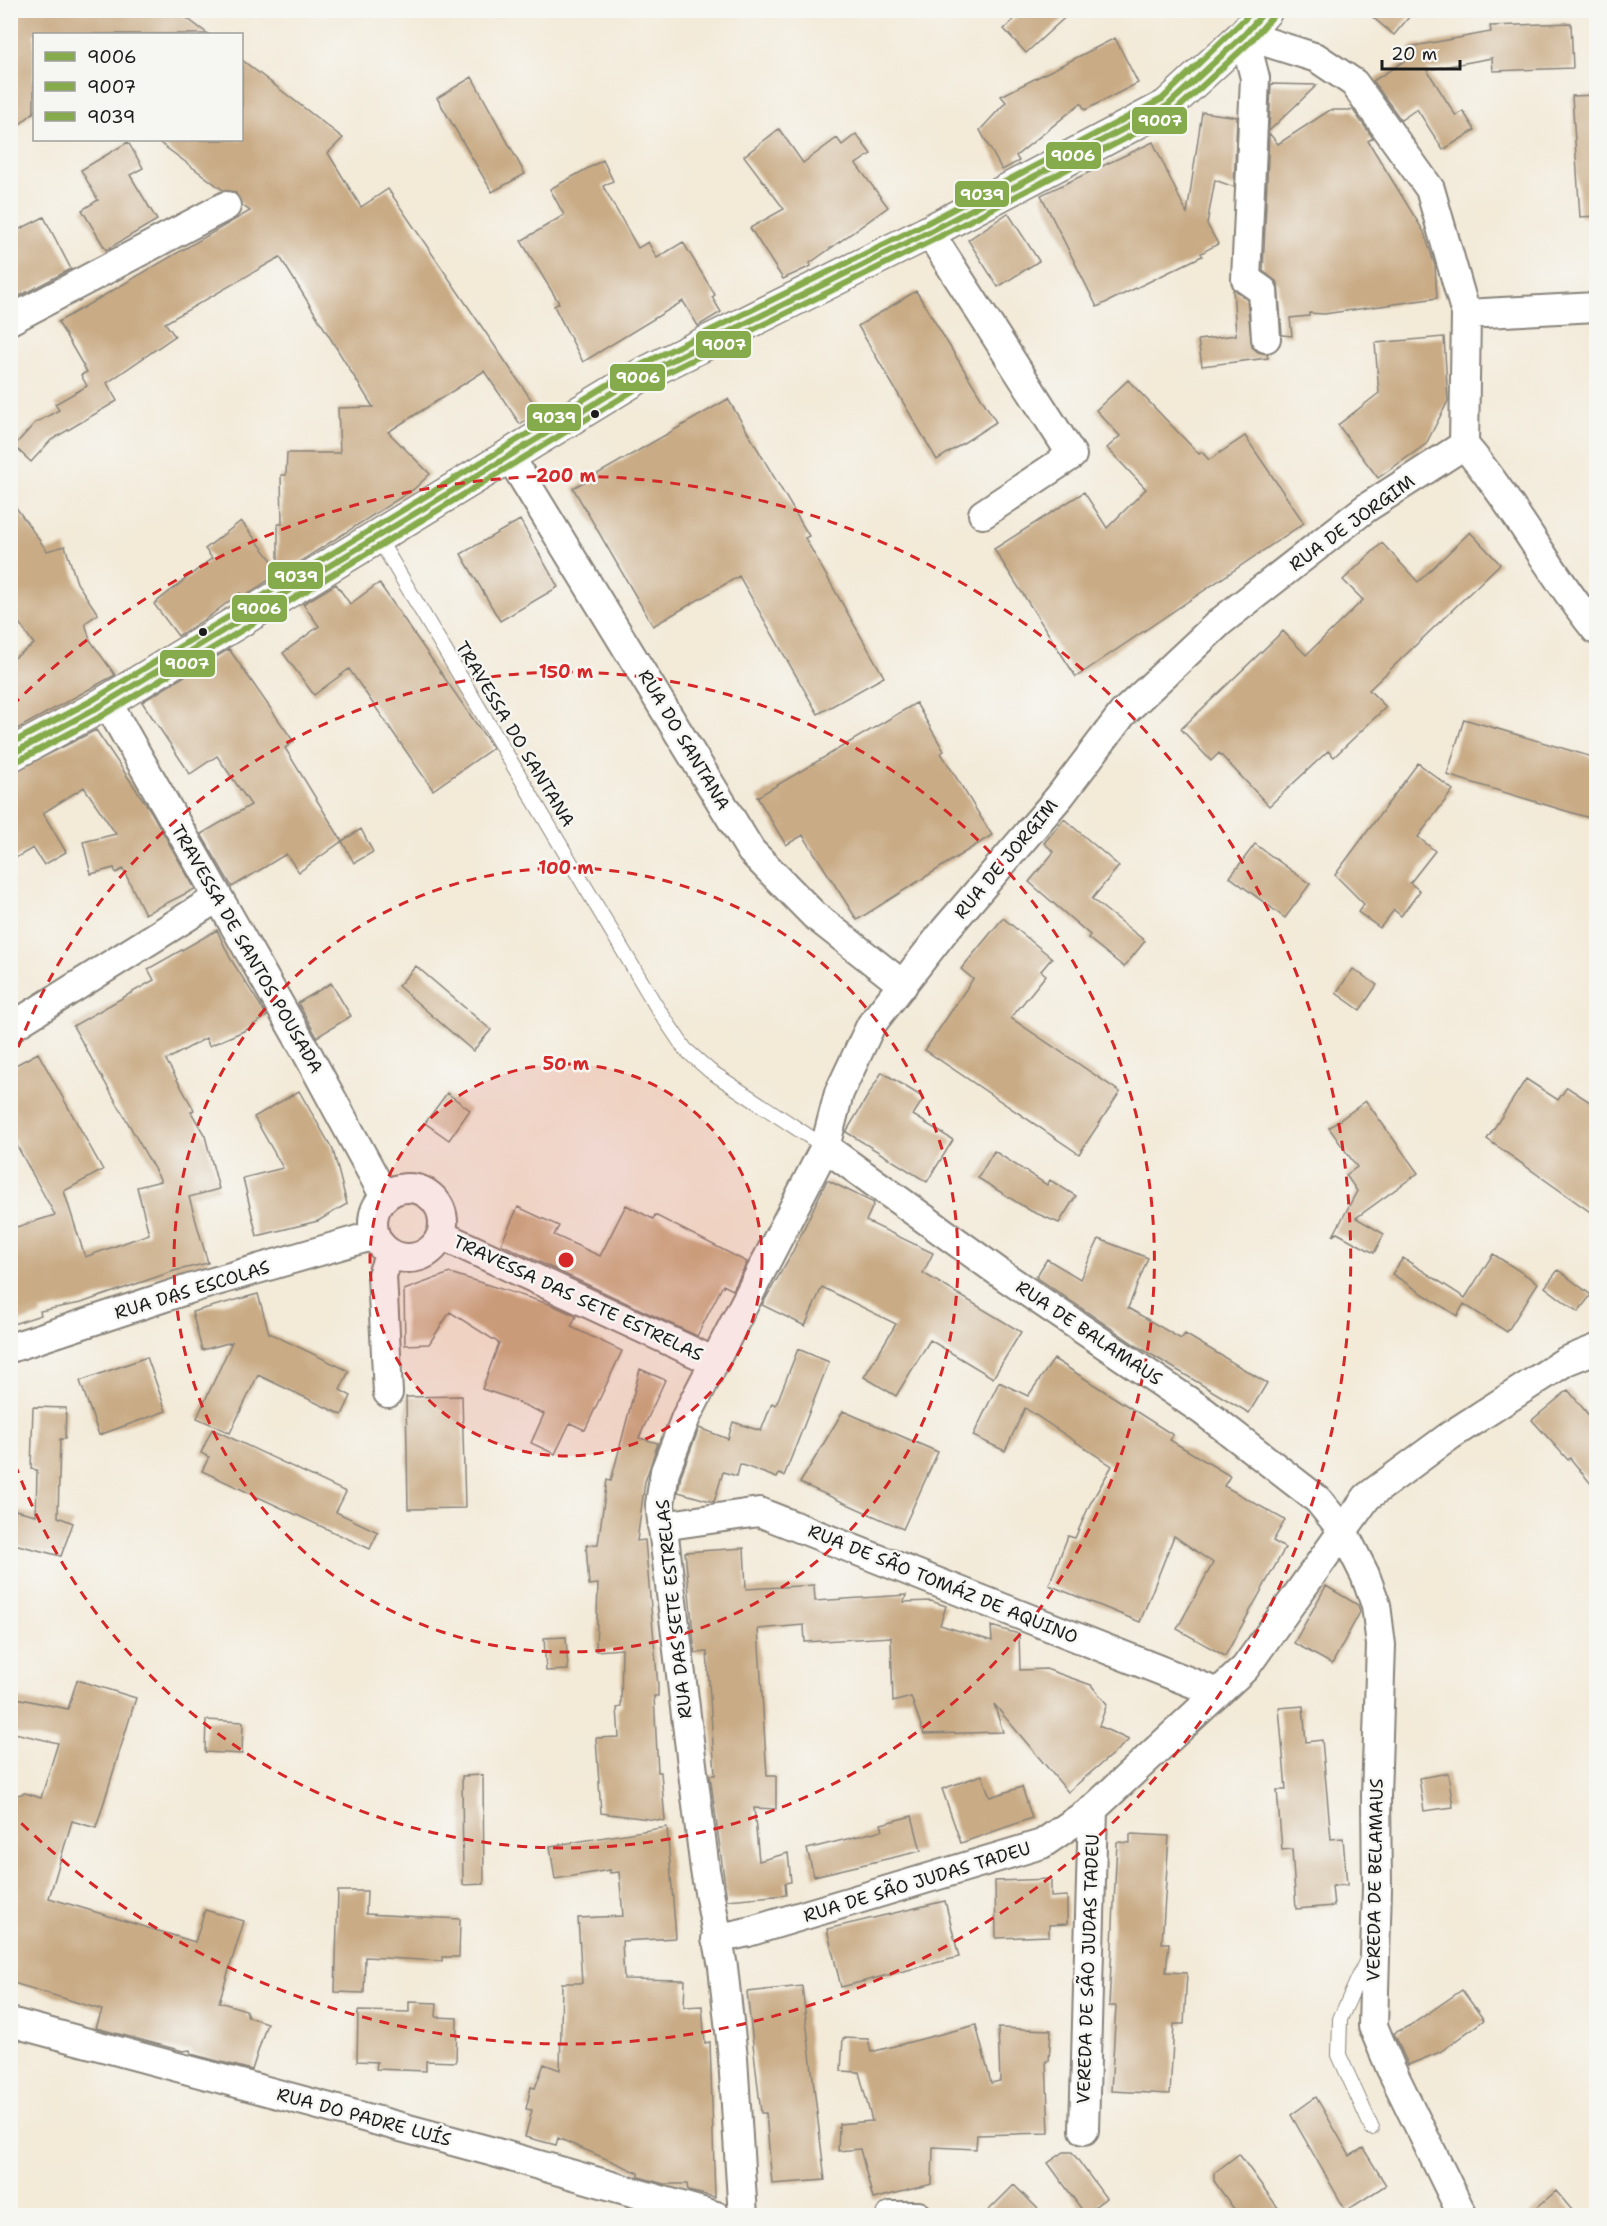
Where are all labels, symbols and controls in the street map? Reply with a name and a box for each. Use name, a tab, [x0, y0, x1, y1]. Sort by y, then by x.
legend	[33, 33, 243, 141]
scale bar	[1382, 33, 1460, 71]
text: 20 m	[1391, 42, 1437, 66]
text: 9006	[87, 45, 137, 69]
text: 9007	[87, 75, 136, 99]
text: 9039	[87, 105, 135, 129]
line badge: 9007	[1131, 106, 1188, 135]
text: 9007	[1138, 110, 1182, 131]
line badge: 9006	[1045, 141, 1102, 170]
text: 9006	[1051, 145, 1095, 166]
line badge: 9039	[954, 180, 1010, 208]
text: 9039	[960, 184, 1004, 205]
line badge: 9007	[695, 330, 752, 359]
text: 9007	[702, 334, 746, 355]
line badge: 9006	[609, 363, 666, 392]
text: 9006	[616, 367, 660, 388]
line badge: 9039	[526, 403, 582, 432]
text: 9039	[532, 407, 576, 428]
unlabelled marker	[589, 408, 601, 420]
text: 200 m	[536, 464, 597, 488]
street label: RUA DE JORGIM	[1284, 469, 1420, 577]
line badge: 9039	[267, 561, 324, 590]
text: 9039	[274, 566, 318, 587]
line badge: 9006	[231, 594, 288, 623]
text: 9006	[237, 598, 281, 619]
unlabelled marker	[197, 626, 209, 638]
street label: TRAVESSA DO SANTANA	[450, 637, 580, 831]
line badge: 9007	[159, 649, 216, 678]
text: 9007	[165, 653, 209, 674]
text: 150 m	[539, 660, 594, 684]
street label: RUA DO SANTANA	[633, 665, 735, 815]
street label: RUA DE JORGIM	[949, 794, 1063, 924]
street label: TRAVESSA DE SANTOS POUSADA	[166, 820, 328, 1078]
text: 100 m	[538, 856, 594, 880]
text: 50 m	[543, 1052, 590, 1076]
street label: TRAVESSA DAS SETE ESTRELAS	[449, 1229, 707, 1367]
centre of rings	[556, 1250, 576, 1270]
street label: RUA DAS ESCOLAS	[111, 1255, 273, 1325]
street label: RUA DE BALAMAUS	[1011, 1275, 1167, 1391]
street label: RUA DAS SETE ESTRELAS	[651, 1498, 697, 1720]
street label: RUA DE SÃO TOMÁZ DE AQUINO	[805, 1519, 1081, 1649]
street label: VEREDA DE BELAMAUS	[1361, 1778, 1389, 1982]
street label: VEREDA DE SÃO JUDAS TADEU	[1071, 1834, 1105, 2104]
street label: RUA DE SÃO JUDAS TADEU	[801, 1836, 1033, 1928]
street label: RUA DO PADRE LUÍS	[274, 2082, 454, 2152]

